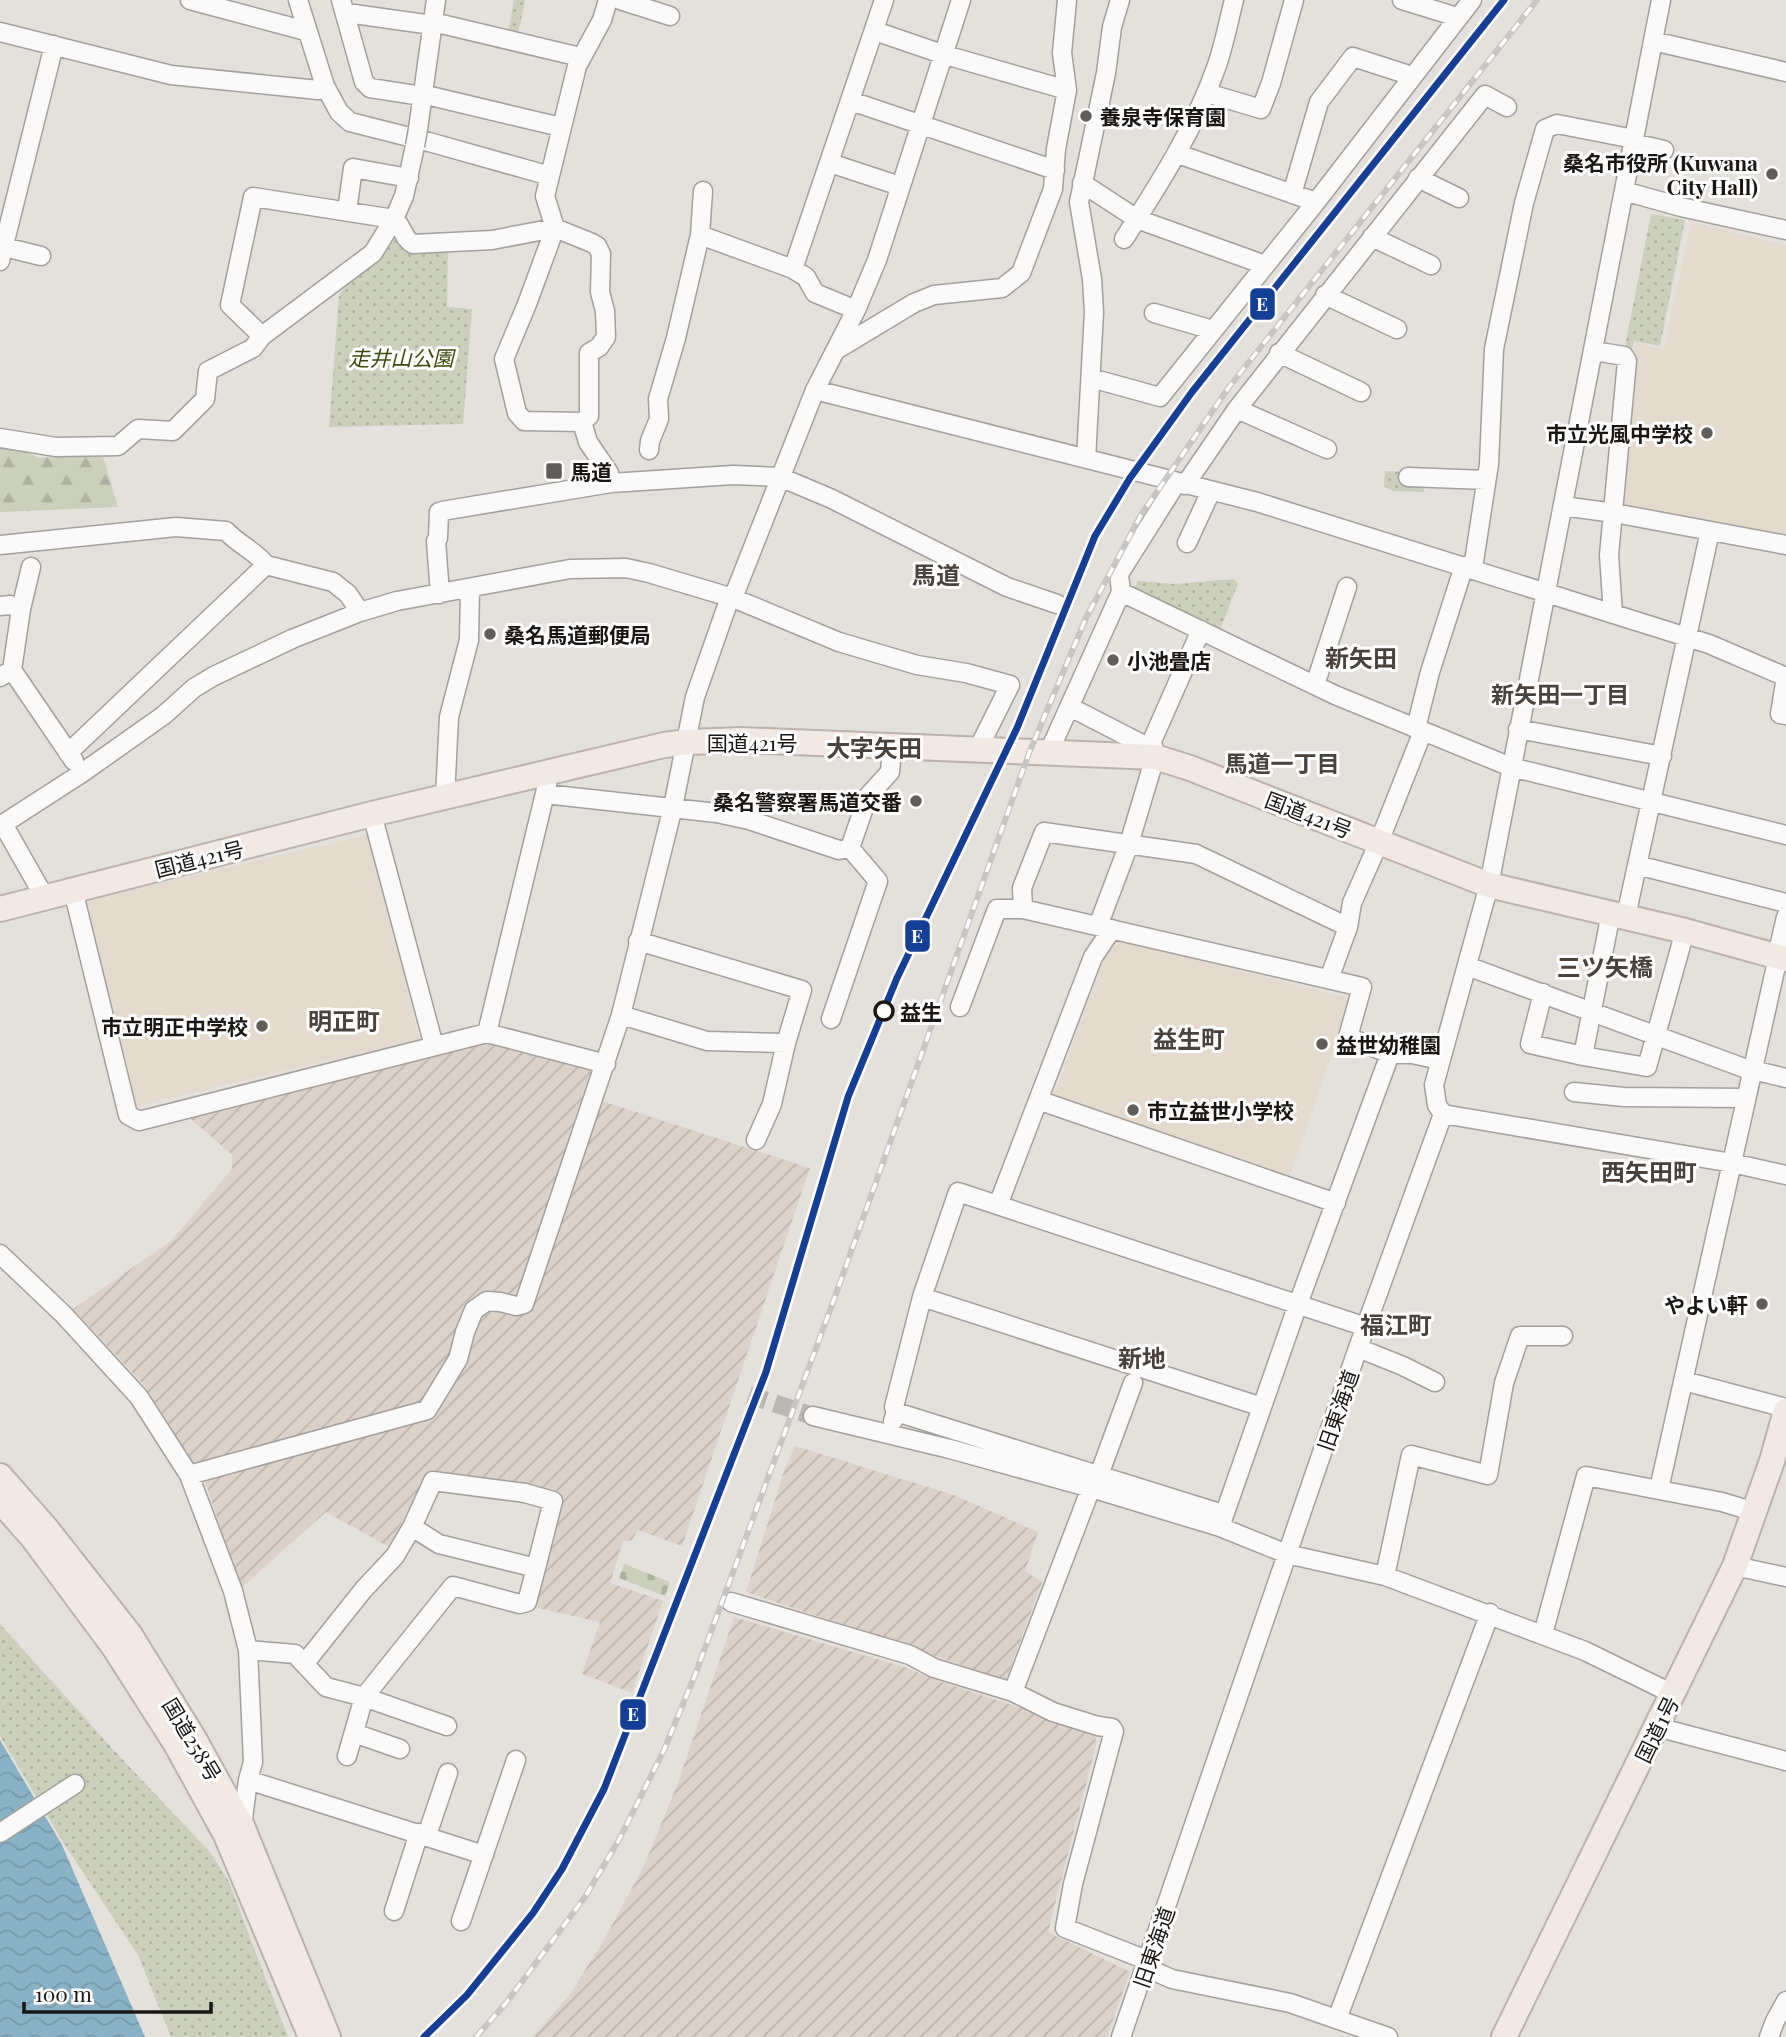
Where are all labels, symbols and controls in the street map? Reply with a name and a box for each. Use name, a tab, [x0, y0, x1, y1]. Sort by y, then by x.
place label: 養泉寺保育園	[1100, 102, 1226, 130]
marker: 養泉寺保育園	[1078, 108, 1094, 124]
place label: 桑名市役所 (Kuwana City Hall)	[1563, 148, 1758, 200]
marker: 桑名市役所 (Kuwana City Hall)	[1764, 166, 1780, 182]
line badge: E	[1249, 287, 1276, 321]
text: E	[1256, 290, 1268, 316]
park label: 走井山公園	[349, 343, 456, 371]
place label: 市立光風中学校	[1546, 419, 1693, 447]
marker: 市立光風中学校	[1699, 425, 1715, 441]
place label: 馬道	[570, 457, 612, 485]
marker: 馬道	[544, 461, 564, 481]
district label: 馬道	[912, 558, 960, 590]
place label: 桑名馬道郵便局	[504, 620, 651, 648]
marker: 桑名馬道郵便局	[482, 626, 498, 642]
district label: 新矢田	[1325, 641, 1397, 673]
place label: 小池畳店	[1127, 646, 1211, 674]
marker: 小池畳店	[1105, 652, 1121, 668]
district label: 新矢田一丁目	[1491, 678, 1629, 709]
street label: 国道421号	[706, 728, 798, 756]
district label: 大字矢田	[826, 731, 922, 763]
district label: 馬道一丁目	[1225, 747, 1340, 778]
street label: 国道421号	[1261, 785, 1357, 843]
place label: 桑名警察署馬道交番	[713, 787, 902, 815]
marker: 桑名警察署馬道交番	[908, 793, 924, 809]
street label: 国道421号	[151, 833, 247, 883]
line badge: E	[904, 919, 931, 953]
text: E	[911, 922, 923, 948]
district label: 三ツ矢橋	[1557, 950, 1653, 982]
place label: 益生	[900, 997, 942, 1025]
marker: 益生	[874, 1001, 894, 1021]
district label: 明正町	[308, 1004, 380, 1036]
place label: 市立明正中学校	[101, 1012, 248, 1040]
marker: 市立明正中学校	[254, 1018, 270, 1034]
district label: 益生町	[1153, 1022, 1225, 1054]
place label: 益世幼稚園	[1336, 1030, 1441, 1058]
marker: 益世幼稚園	[1314, 1036, 1330, 1052]
place label: 市立益世小学校	[1147, 1096, 1294, 1124]
marker: 市立益世小学校	[1125, 1102, 1141, 1118]
district label: 西矢田町	[1601, 1155, 1697, 1187]
place label: やよい軒	[1664, 1290, 1748, 1318]
marker: やよい軒	[1754, 1296, 1770, 1312]
district label: 福江町	[1360, 1308, 1432, 1340]
district label: 新地	[1118, 1341, 1166, 1373]
street label: 旧東海道	[1310, 1366, 1364, 1454]
street label: 国道1号	[1628, 1691, 1684, 1767]
street label: 国道258号	[157, 1692, 229, 1786]
line badge: E	[619, 1698, 647, 1731]
text: E	[627, 1700, 639, 1726]
street label: 旧東海道	[1126, 1903, 1180, 1991]
scale bar	[24, 1970, 212, 2014]
text: 100 m	[35, 1979, 92, 2007]

